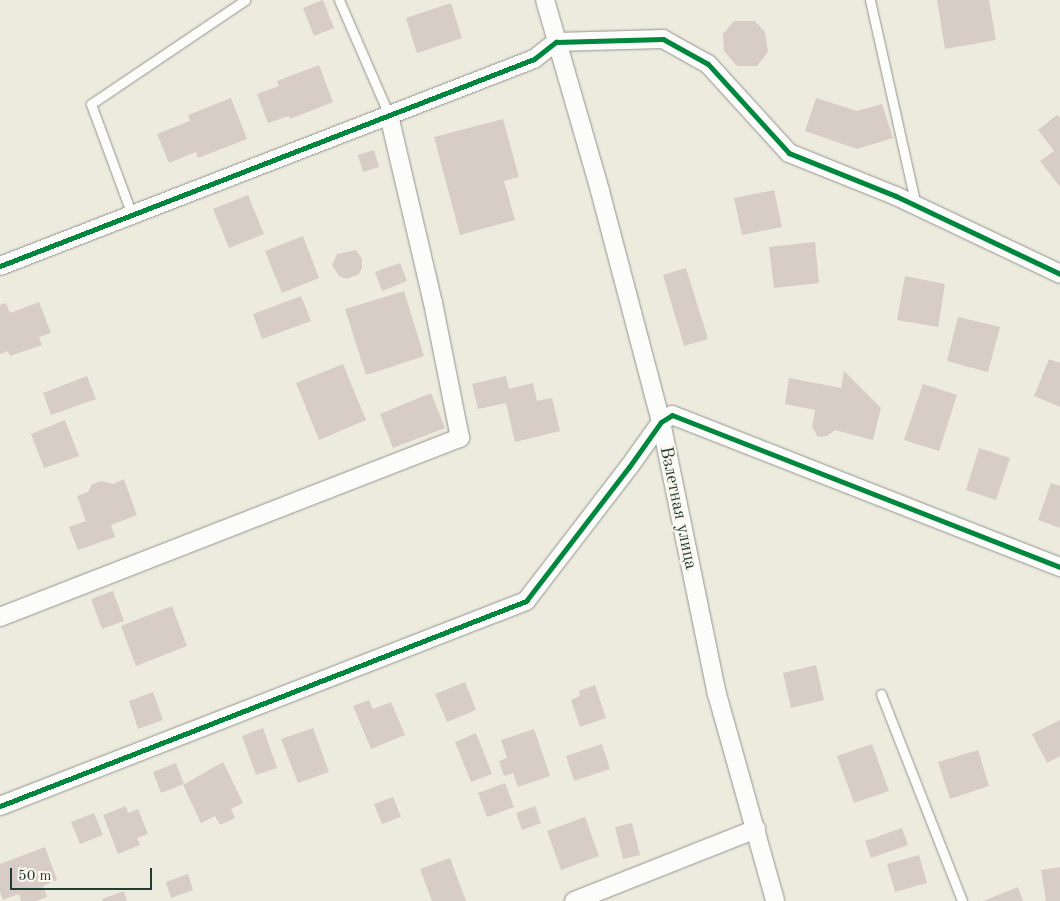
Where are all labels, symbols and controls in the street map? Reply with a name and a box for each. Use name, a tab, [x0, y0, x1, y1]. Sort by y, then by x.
street label: Взлетная улица	[654, 444, 702, 572]
scale bar	[12, 858, 155, 890]
text: 50 m	[18, 869, 52, 884]

